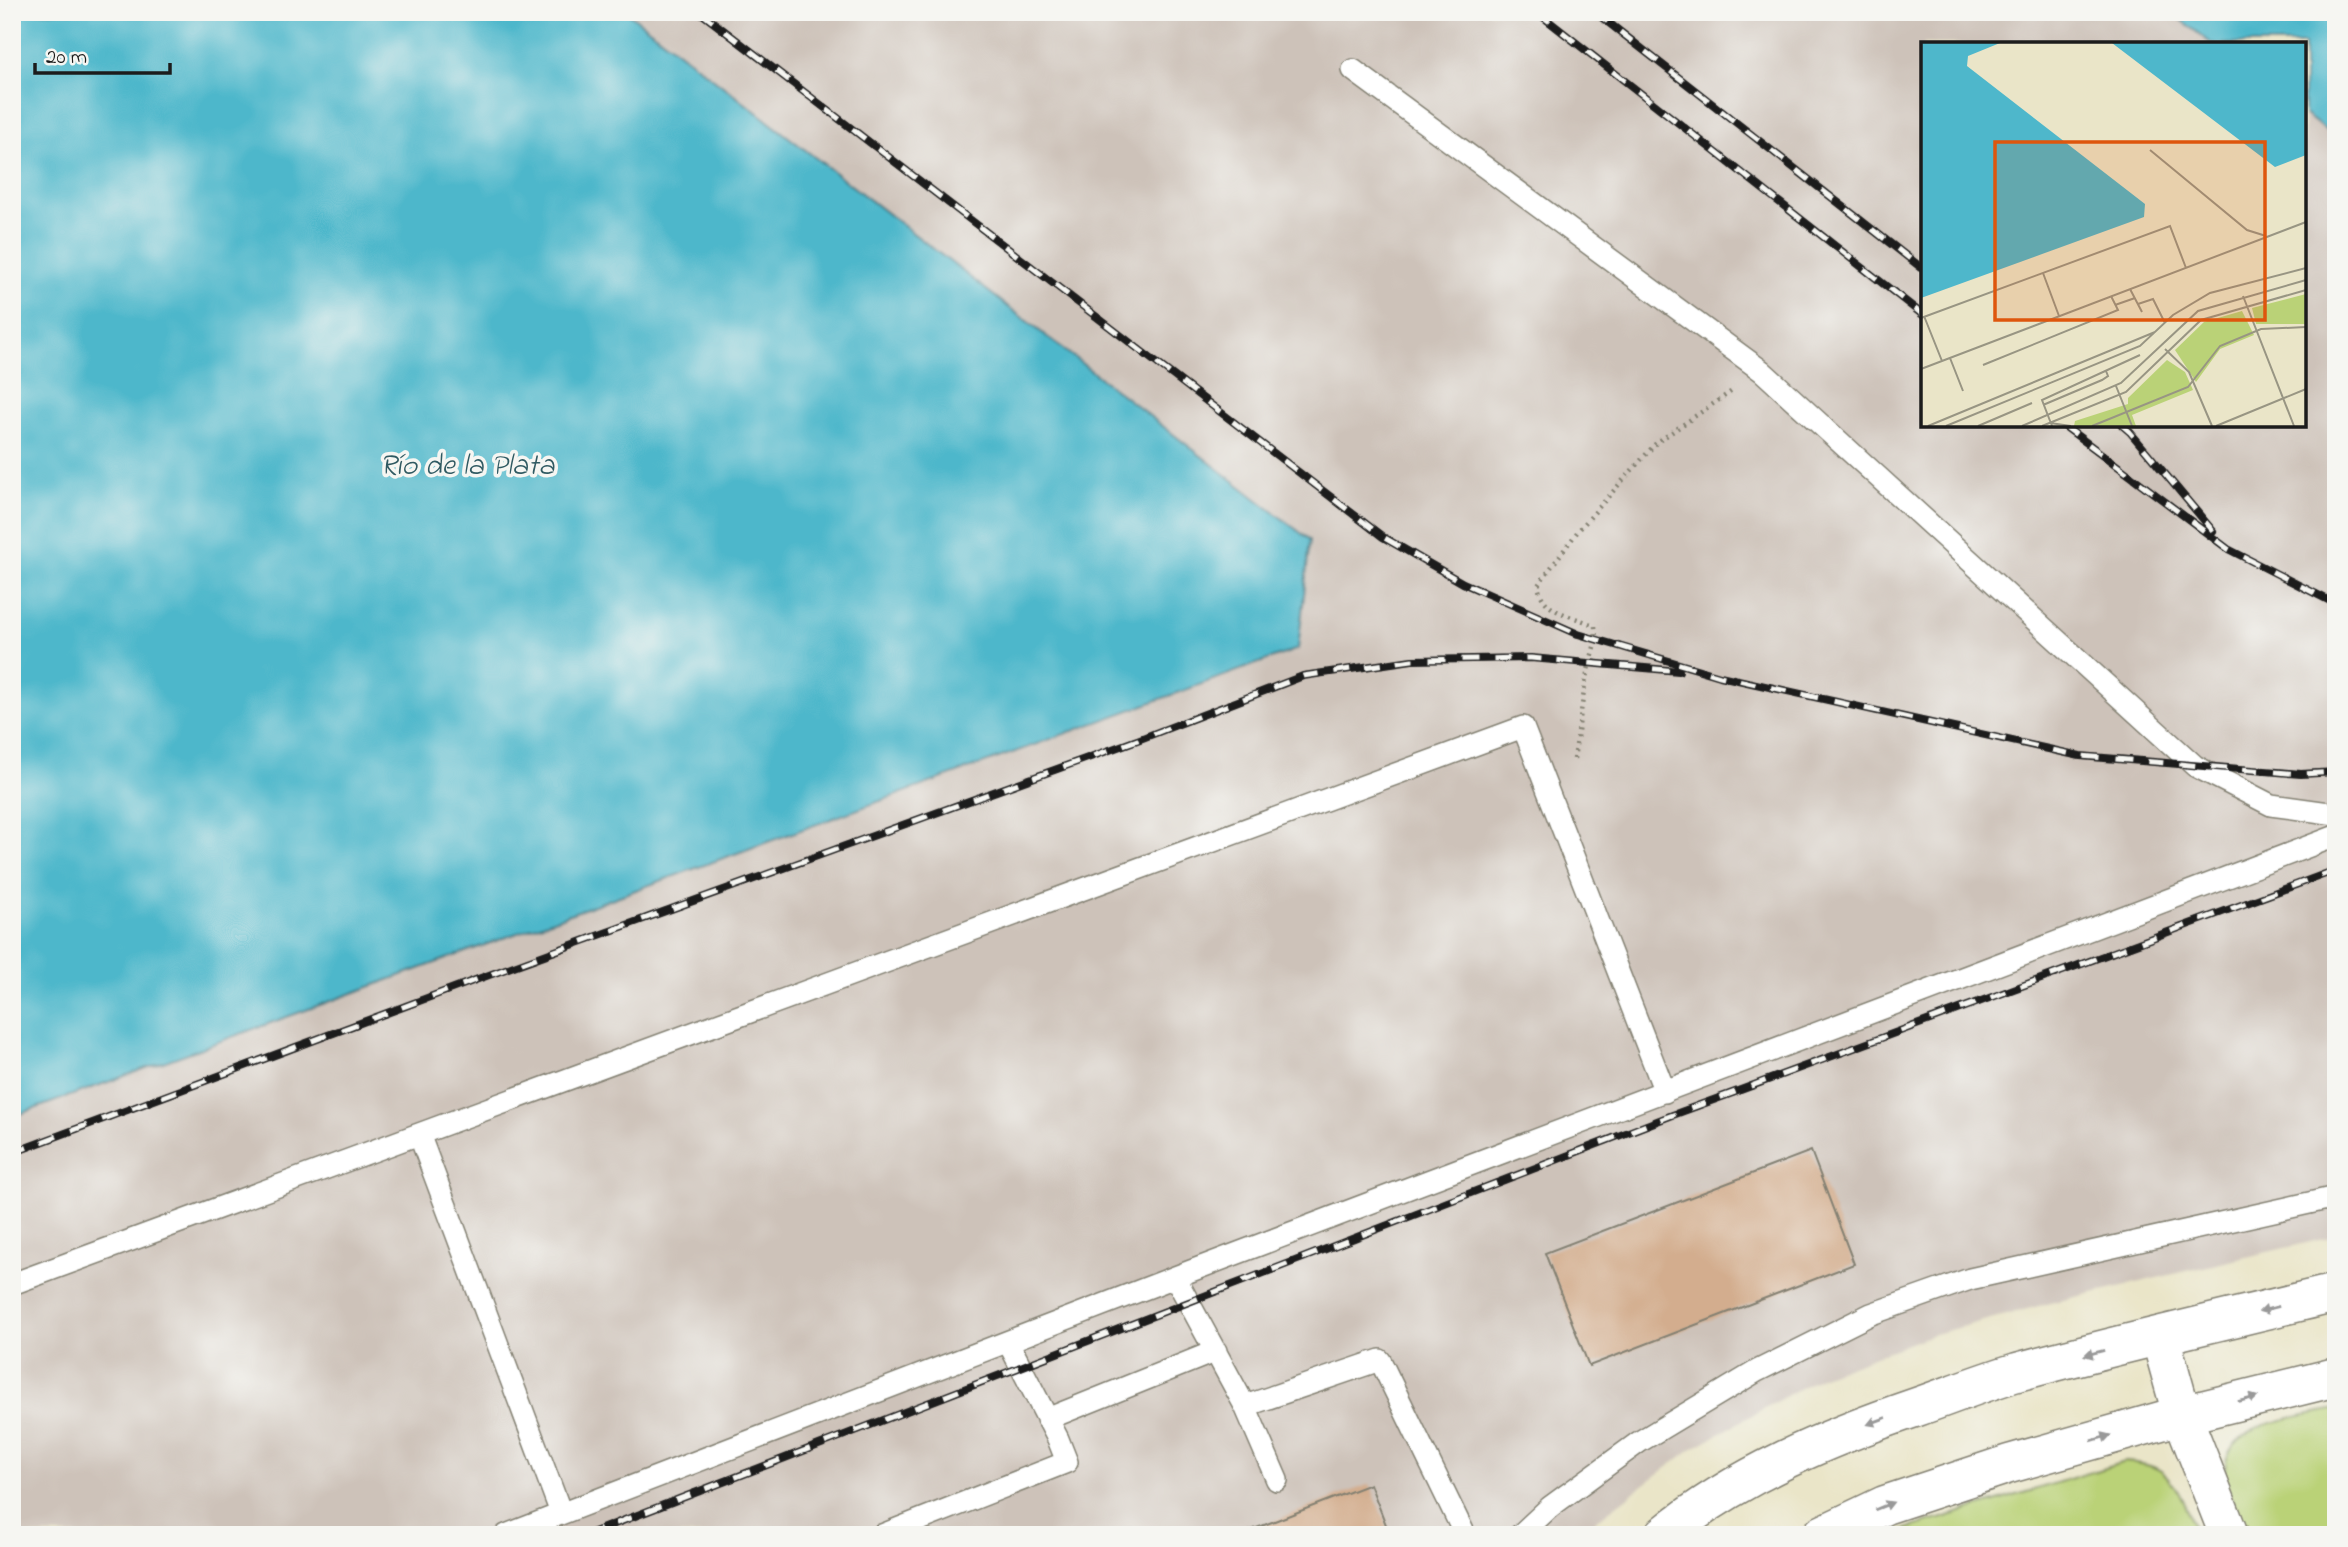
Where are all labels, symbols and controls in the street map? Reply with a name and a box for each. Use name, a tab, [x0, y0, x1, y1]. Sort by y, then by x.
scale bar	[35, 32, 170, 76]
inset map	[1921, 42, 2306, 427]
text: 20 m	[46, 43, 87, 73]
water label: Río de la Plata	[380, 445, 555, 489]
one-way arrow	[2258, 1304, 2280, 1315]
one-way arrow	[2083, 1348, 2105, 1359]
one-way arrow	[2237, 1393, 2259, 1404]
one-way arrow	[1867, 1416, 1888, 1427]
one-way arrow	[2090, 1432, 2112, 1443]
one-way arrow	[1874, 1500, 1895, 1511]

